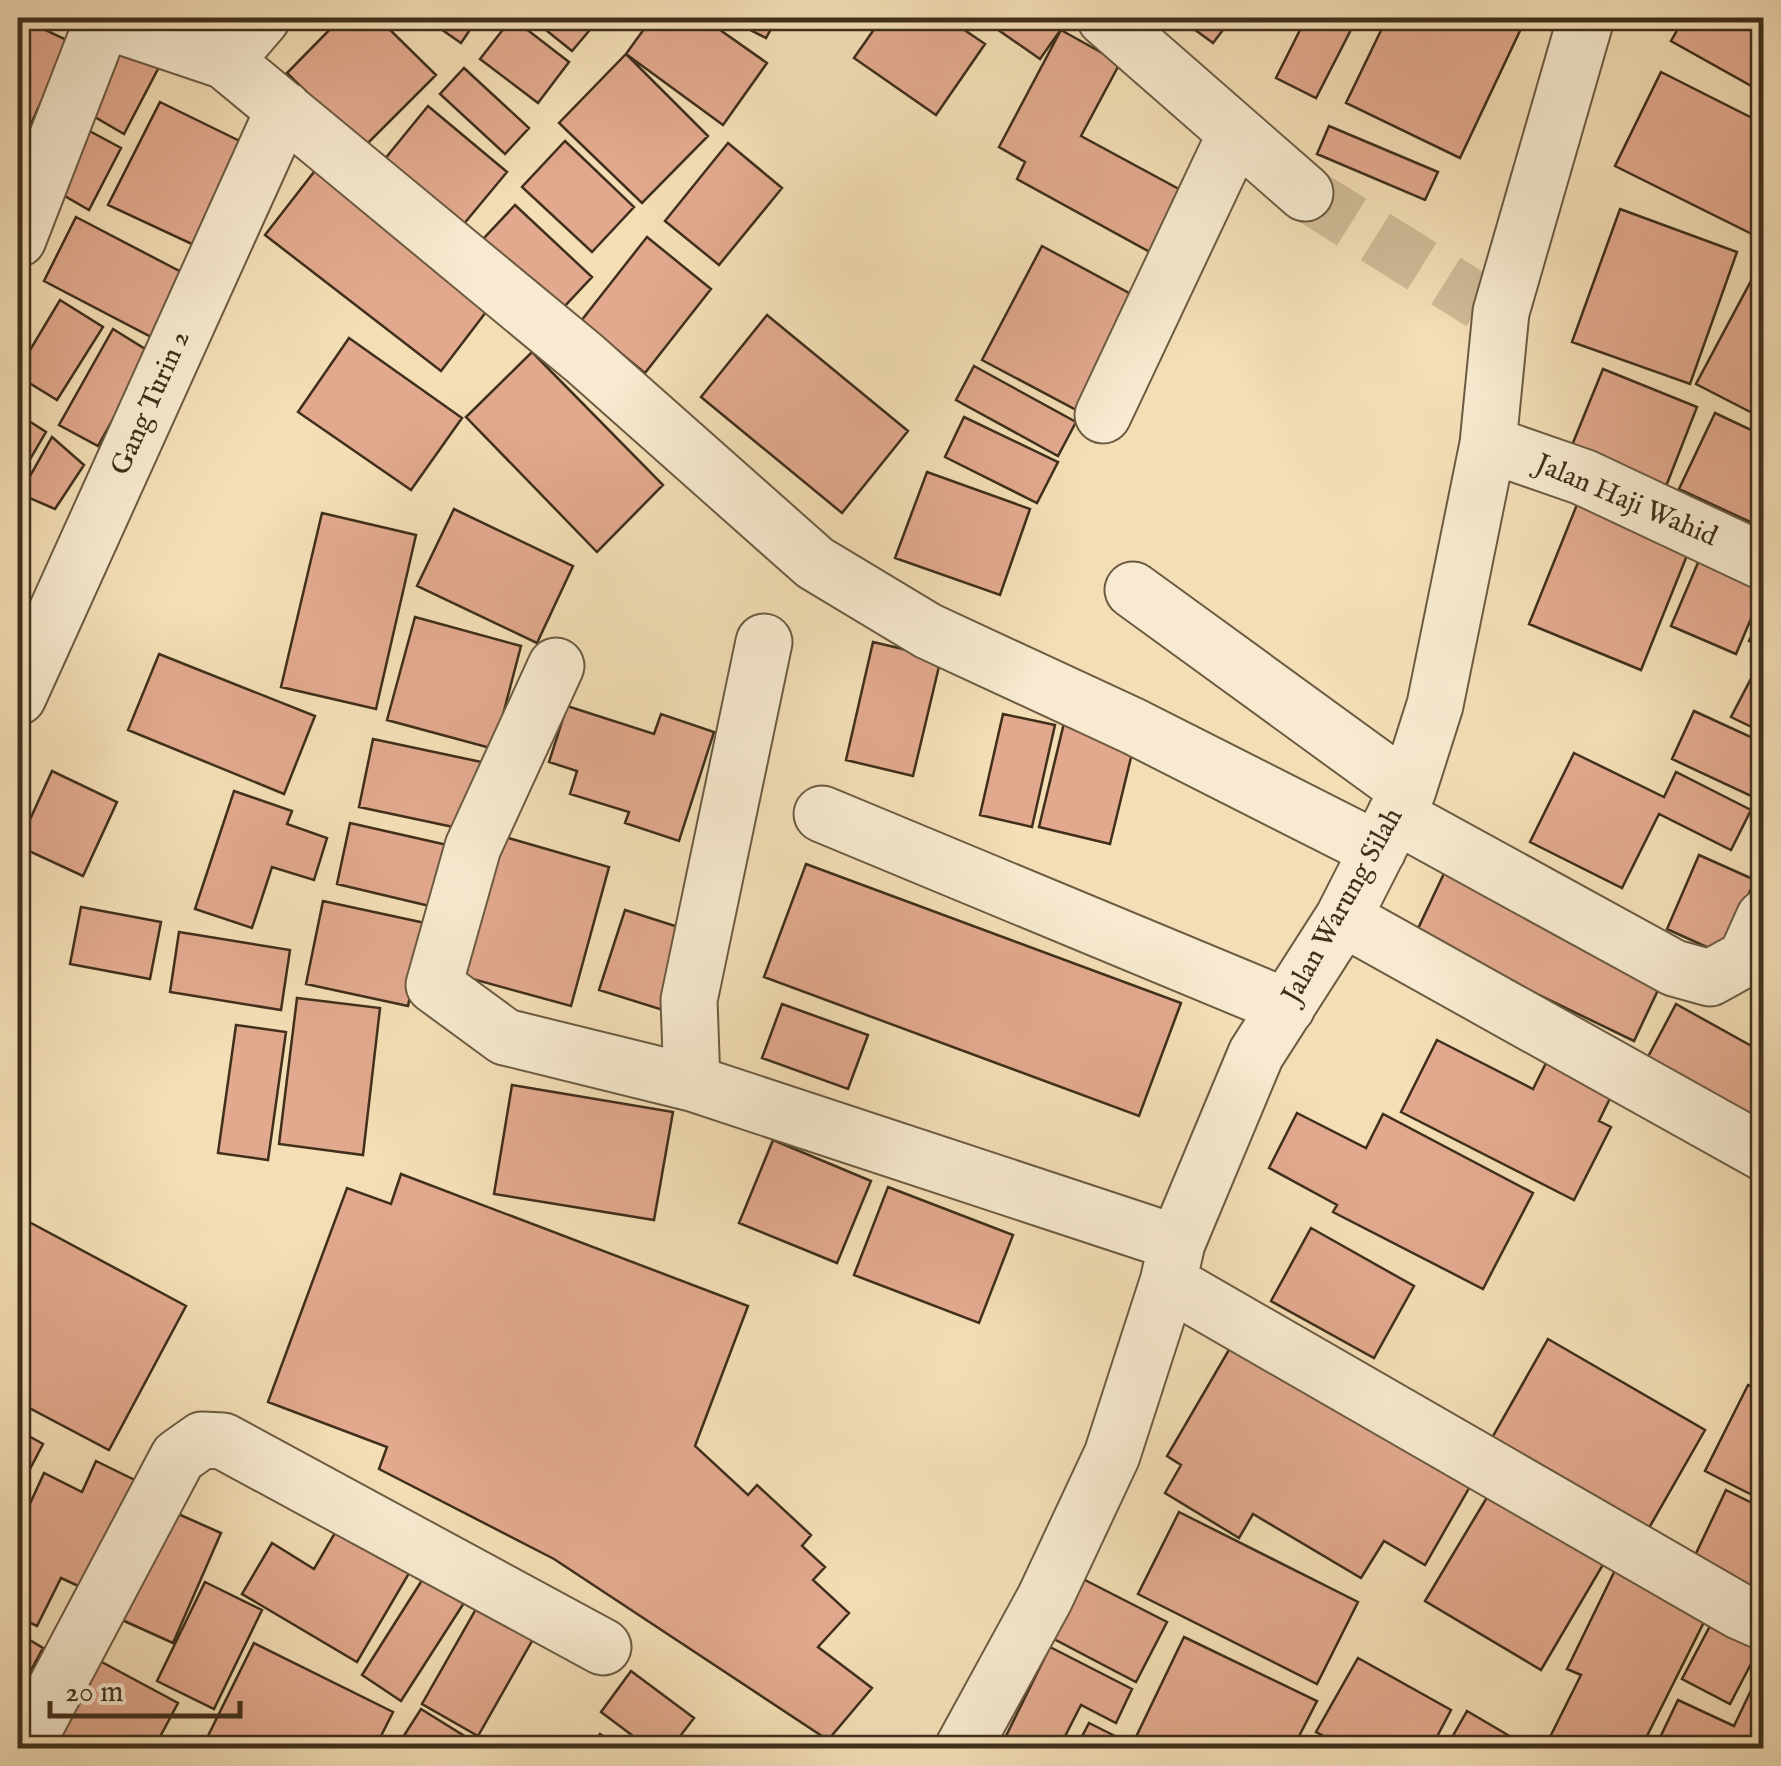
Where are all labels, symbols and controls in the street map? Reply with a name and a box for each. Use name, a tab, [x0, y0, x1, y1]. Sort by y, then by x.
street label: Gang Turin 2	[103, 325, 199, 481]
street label: Jalan Haji Wahid	[1527, 446, 1722, 555]
street label: Jalan Warung Silah	[1273, 802, 1411, 1013]
scale bar	[50, 1656, 240, 1718]
text: 20 m	[65, 1674, 124, 1712]

